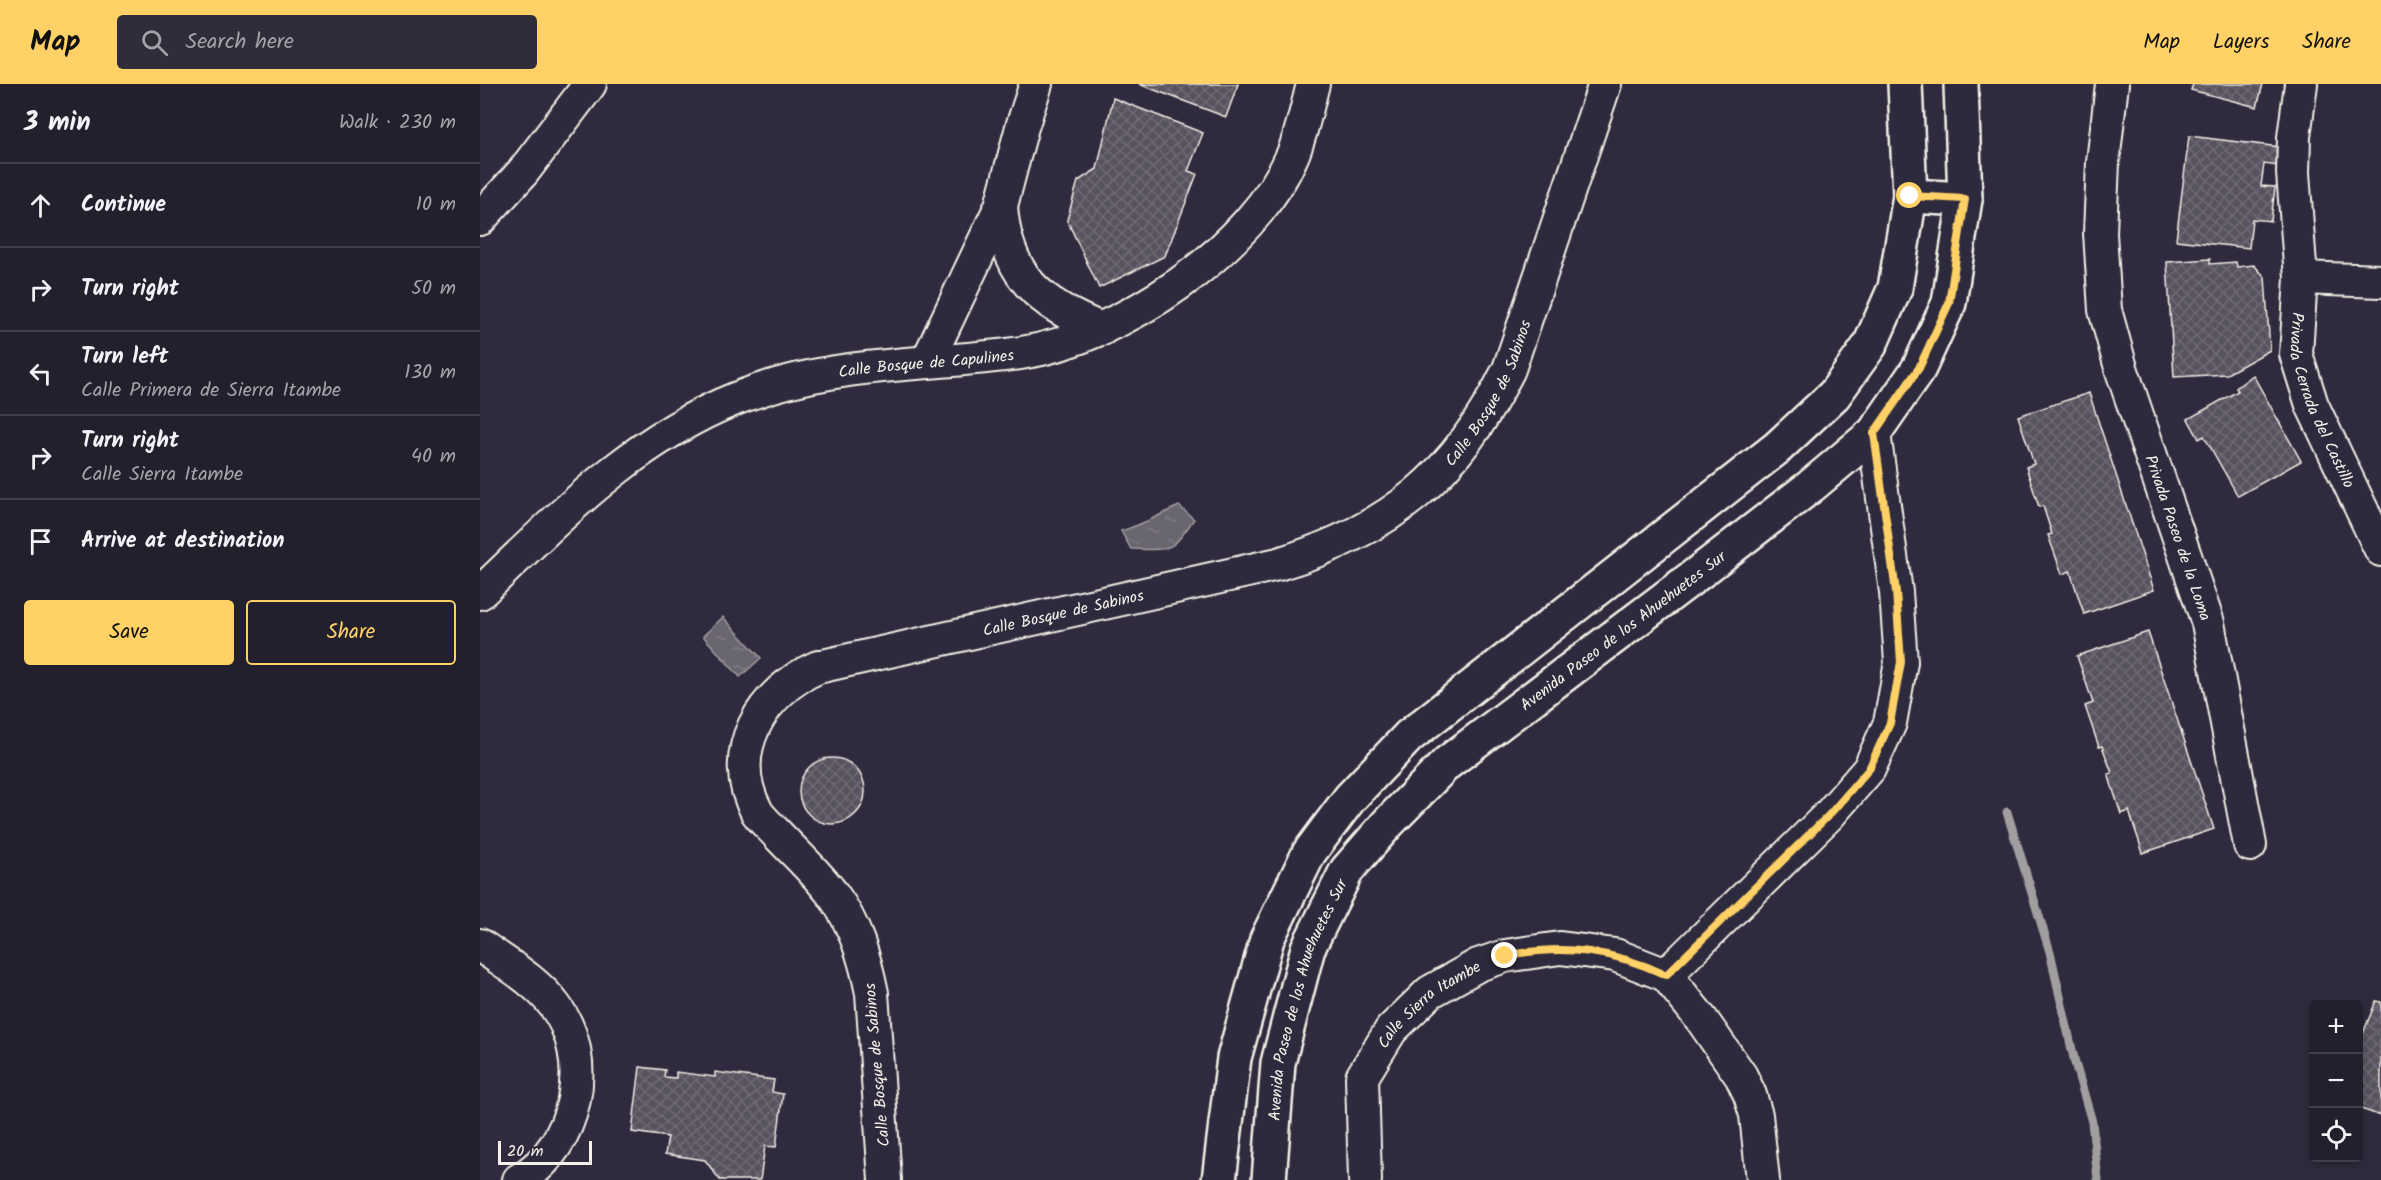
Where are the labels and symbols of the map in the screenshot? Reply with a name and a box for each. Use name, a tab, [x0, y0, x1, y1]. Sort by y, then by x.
route start	[1896, 182, 1922, 208]
street label: Privada Cerrada del Castillo	[2282, 312, 2361, 493]
street label: Calle Bosque de Sabinos	[1439, 317, 1539, 473]
street label: Calle Bosque de Capulines	[837, 343, 1016, 385]
street label: Privada Paseo de la Loma	[2138, 452, 2217, 624]
street label: Avenida Paseo de los Ahuehuetes Sur	[1515, 544, 1733, 718]
street label: Calle Bosque de Sabinos	[981, 583, 1147, 644]
street label: Avenida Paseo de los Ahuehuetes Sur	[1263, 873, 1355, 1122]
route end	[1491, 942, 1517, 968]
street label: Calle Sierra Itambe	[1372, 955, 1486, 1054]
street label: Calle Bosque de Sabinos	[858, 982, 897, 1148]
scale bar	[498, 1138, 592, 1166]

